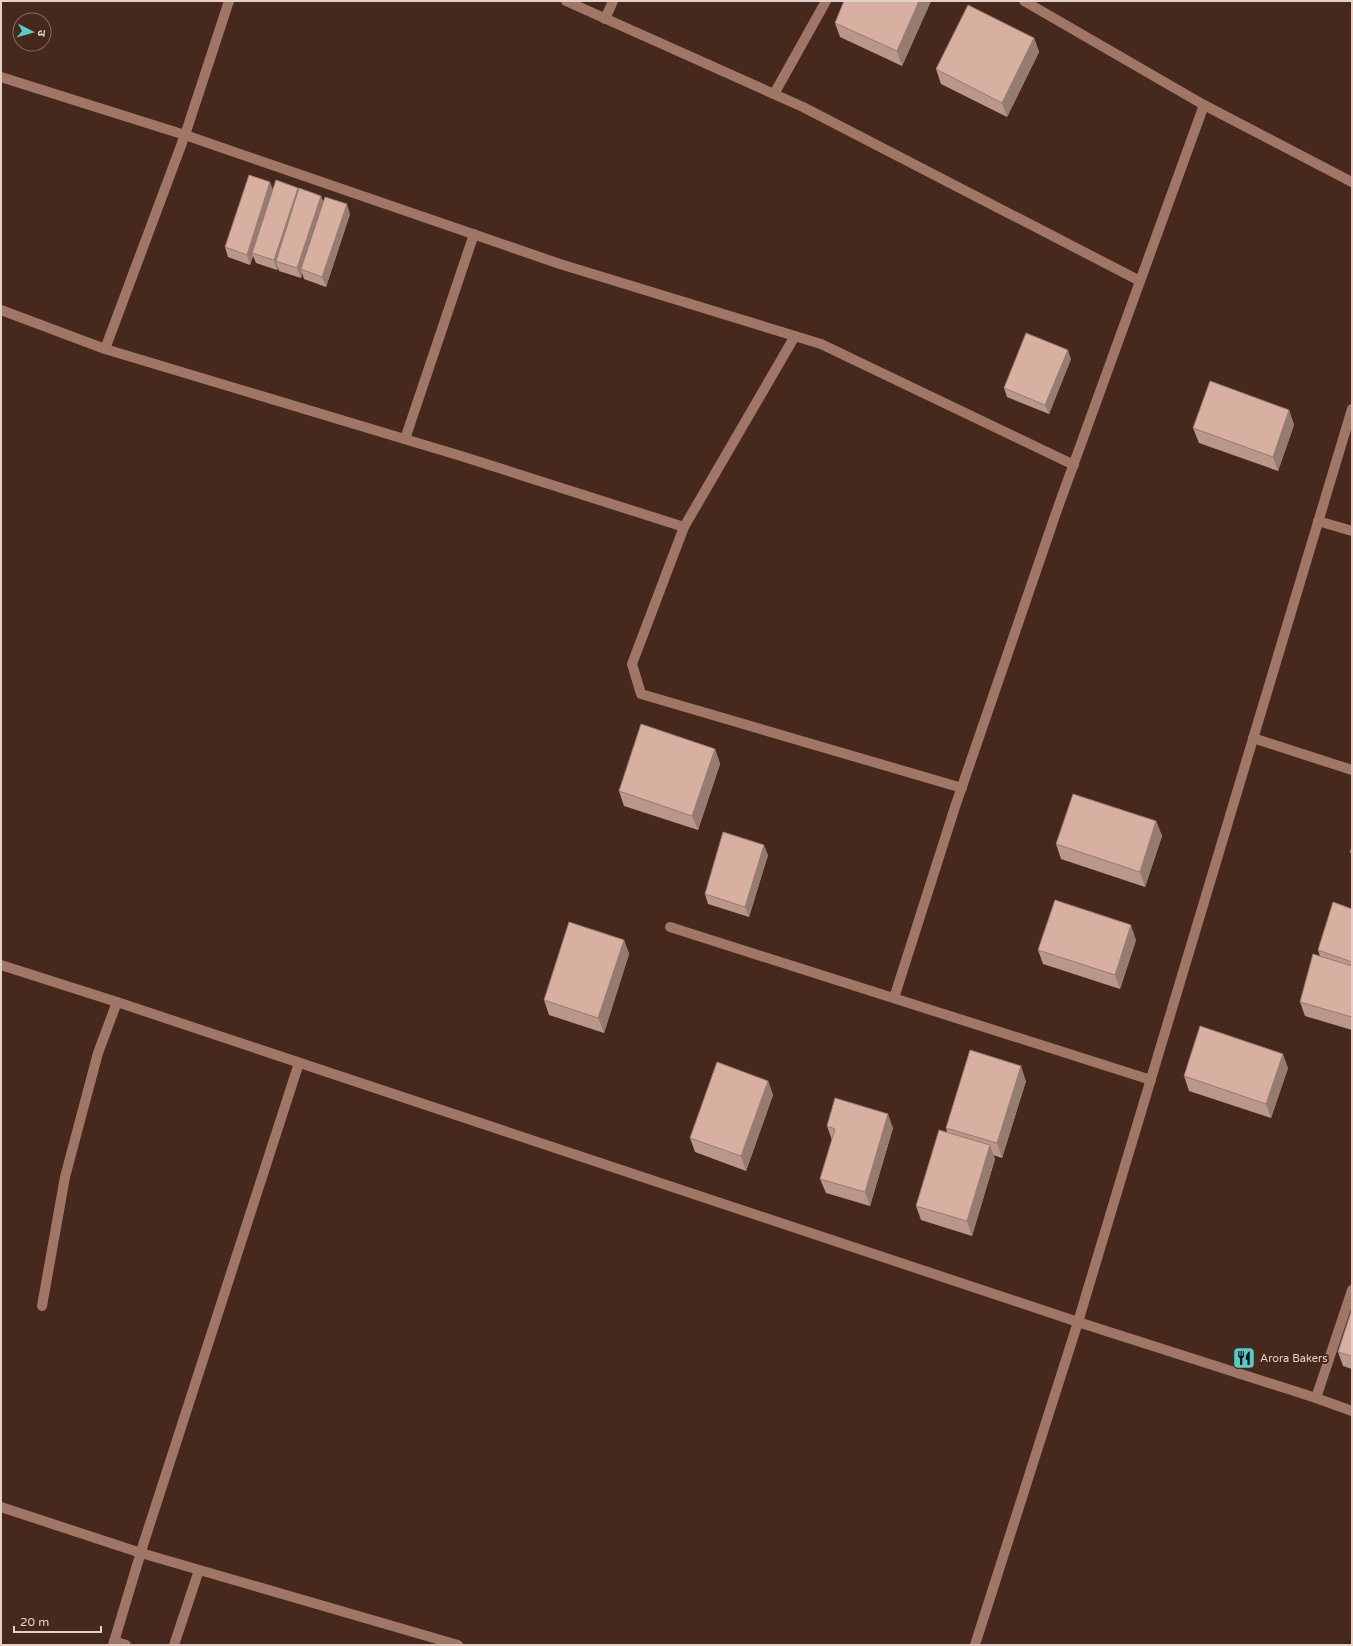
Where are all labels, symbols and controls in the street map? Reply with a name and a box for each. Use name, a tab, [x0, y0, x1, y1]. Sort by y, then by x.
north arrow	[12, 12, 52, 52]
text: उ	[35, 29, 48, 37]
restaurant icon: Arora Bakers	[1231, 1345, 1257, 1371]
place label: Arora Bakers	[1260, 1352, 1328, 1365]
scale bar	[14, 1608, 101, 1634]
text: 20 m	[20, 1615, 49, 1629]

